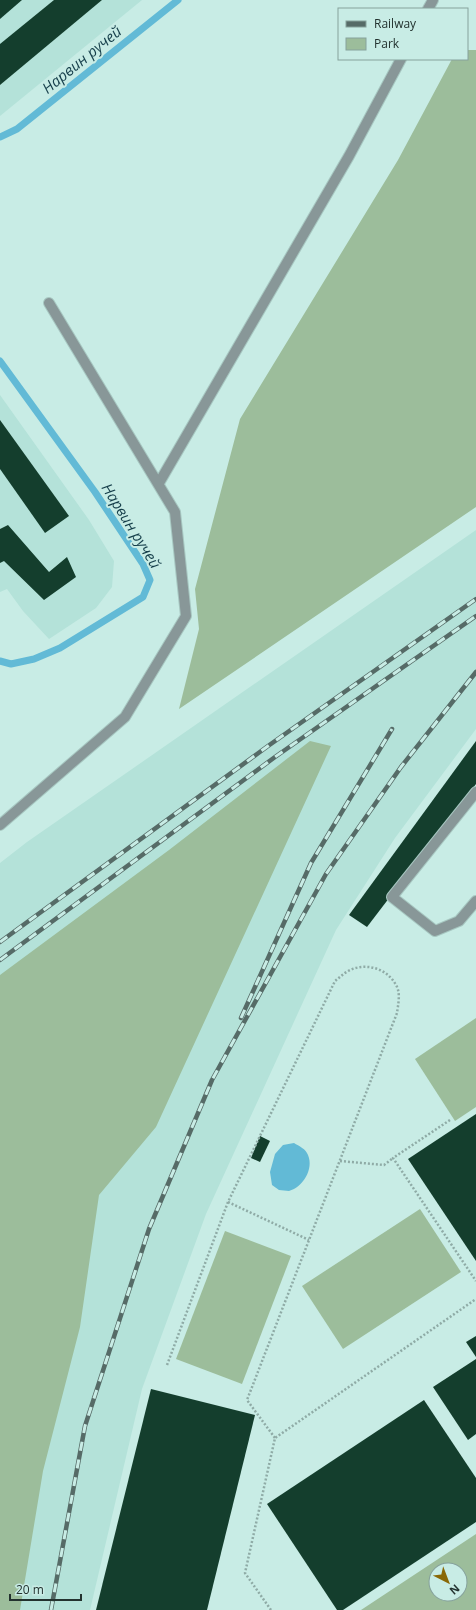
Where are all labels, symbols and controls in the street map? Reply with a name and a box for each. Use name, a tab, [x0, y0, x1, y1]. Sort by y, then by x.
legend	[338, 8, 468, 60]
text: Railway	[374, 15, 417, 32]
water label: Нарвин ручей	[37, 21, 126, 97]
text: Park	[374, 35, 400, 52]
water label: Нарвин ручей	[98, 479, 166, 572]
north arrow	[428, 1562, 468, 1602]
scale bar	[10, 1576, 81, 1602]
text: 20 m	[16, 1581, 44, 1598]
text: N	[447, 1581, 463, 1598]

